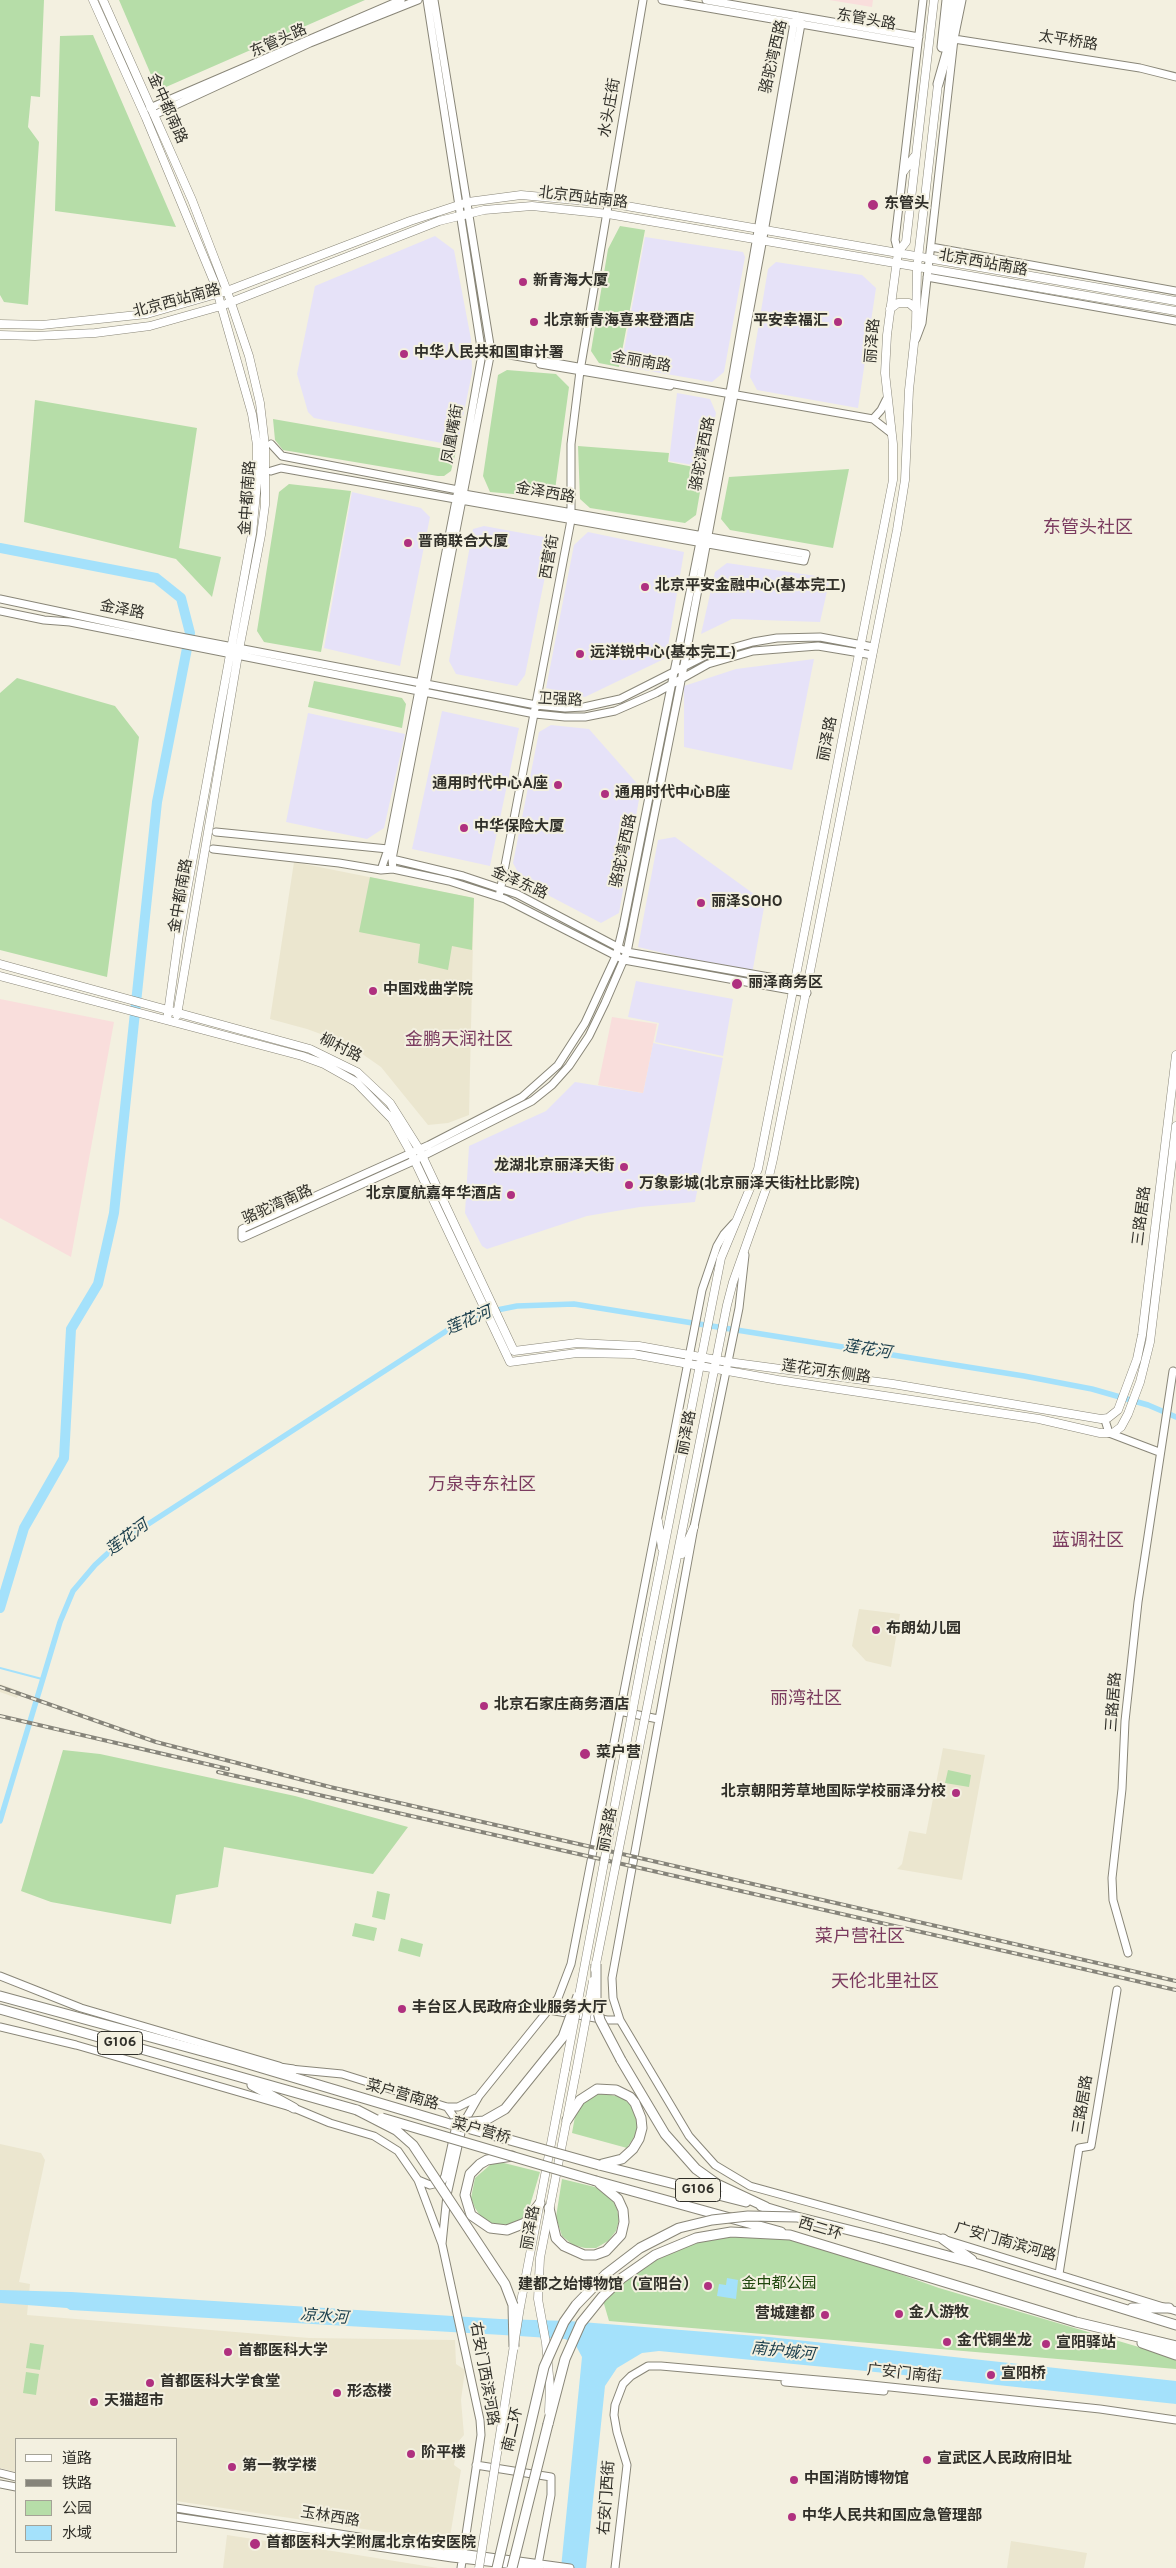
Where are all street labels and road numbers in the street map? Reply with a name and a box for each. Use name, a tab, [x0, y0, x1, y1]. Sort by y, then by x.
street label: 东管头路	[835, 7, 897, 35]
street label: 骆驼湾西路	[758, 18, 792, 96]
street label: 东管头路	[248, 22, 310, 62]
street label: 太平桥路	[1037, 28, 1099, 56]
street label: 金中都南路	[143, 71, 189, 147]
street label: 水头庄街	[597, 77, 625, 139]
street label: 北京西站南路	[537, 185, 629, 213]
street label: 北京西站南路	[937, 247, 1029, 281]
street label: 北京西站南路	[131, 282, 223, 322]
street label: 丽泽路	[863, 318, 885, 364]
street label: 金丽南路	[610, 349, 672, 377]
street label: 凤凰嘴街	[440, 403, 468, 465]
street label: 骆驼湾西路	[688, 415, 720, 493]
street label: 金中都南路	[237, 460, 261, 536]
street label: 金泽西路	[514, 480, 576, 508]
street label: 西营街	[538, 533, 564, 581]
street label: 金泽路	[98, 598, 146, 624]
street label: 卫强路	[537, 691, 583, 711]
street label: 丽泽路	[816, 715, 842, 763]
street label: 骆驼湾西路	[608, 812, 642, 890]
street label: 金中都南路	[167, 858, 197, 934]
street label: 金泽东路	[488, 864, 550, 904]
street label: 柳村路	[316, 1031, 364, 1067]
street label: 骆驼湾南路	[240, 1183, 316, 1229]
street label: 三路居路	[1130, 1185, 1156, 1247]
street label: 莲花河东侧路	[780, 1358, 872, 1388]
street label: 丽泽路	[675, 1409, 701, 1457]
street label: 三路居路	[1104, 1671, 1126, 1733]
street label: 丽泽路	[596, 1806, 622, 1854]
road number: G106	[98, 2032, 142, 2054]
street label: 三路居路	[1070, 2074, 1098, 2136]
street label: 菜户营南路	[363, 2077, 441, 2115]
street label: 菜户营桥	[450, 2115, 512, 2149]
road number: G106	[676, 2178, 720, 2202]
street label: 丽泽路	[519, 2204, 545, 2252]
street label: 西二环	[796, 2215, 844, 2245]
street label: 广安门南滨河路	[952, 2220, 1058, 2266]
street label: 右安门西滨河路	[465, 2321, 501, 2427]
street label: 广安门南街	[866, 2362, 942, 2388]
street label: 南二环	[500, 2406, 528, 2454]
street label: 右安门西街	[596, 2460, 620, 2536]
street label: 玉林西路	[299, 2504, 361, 2532]

